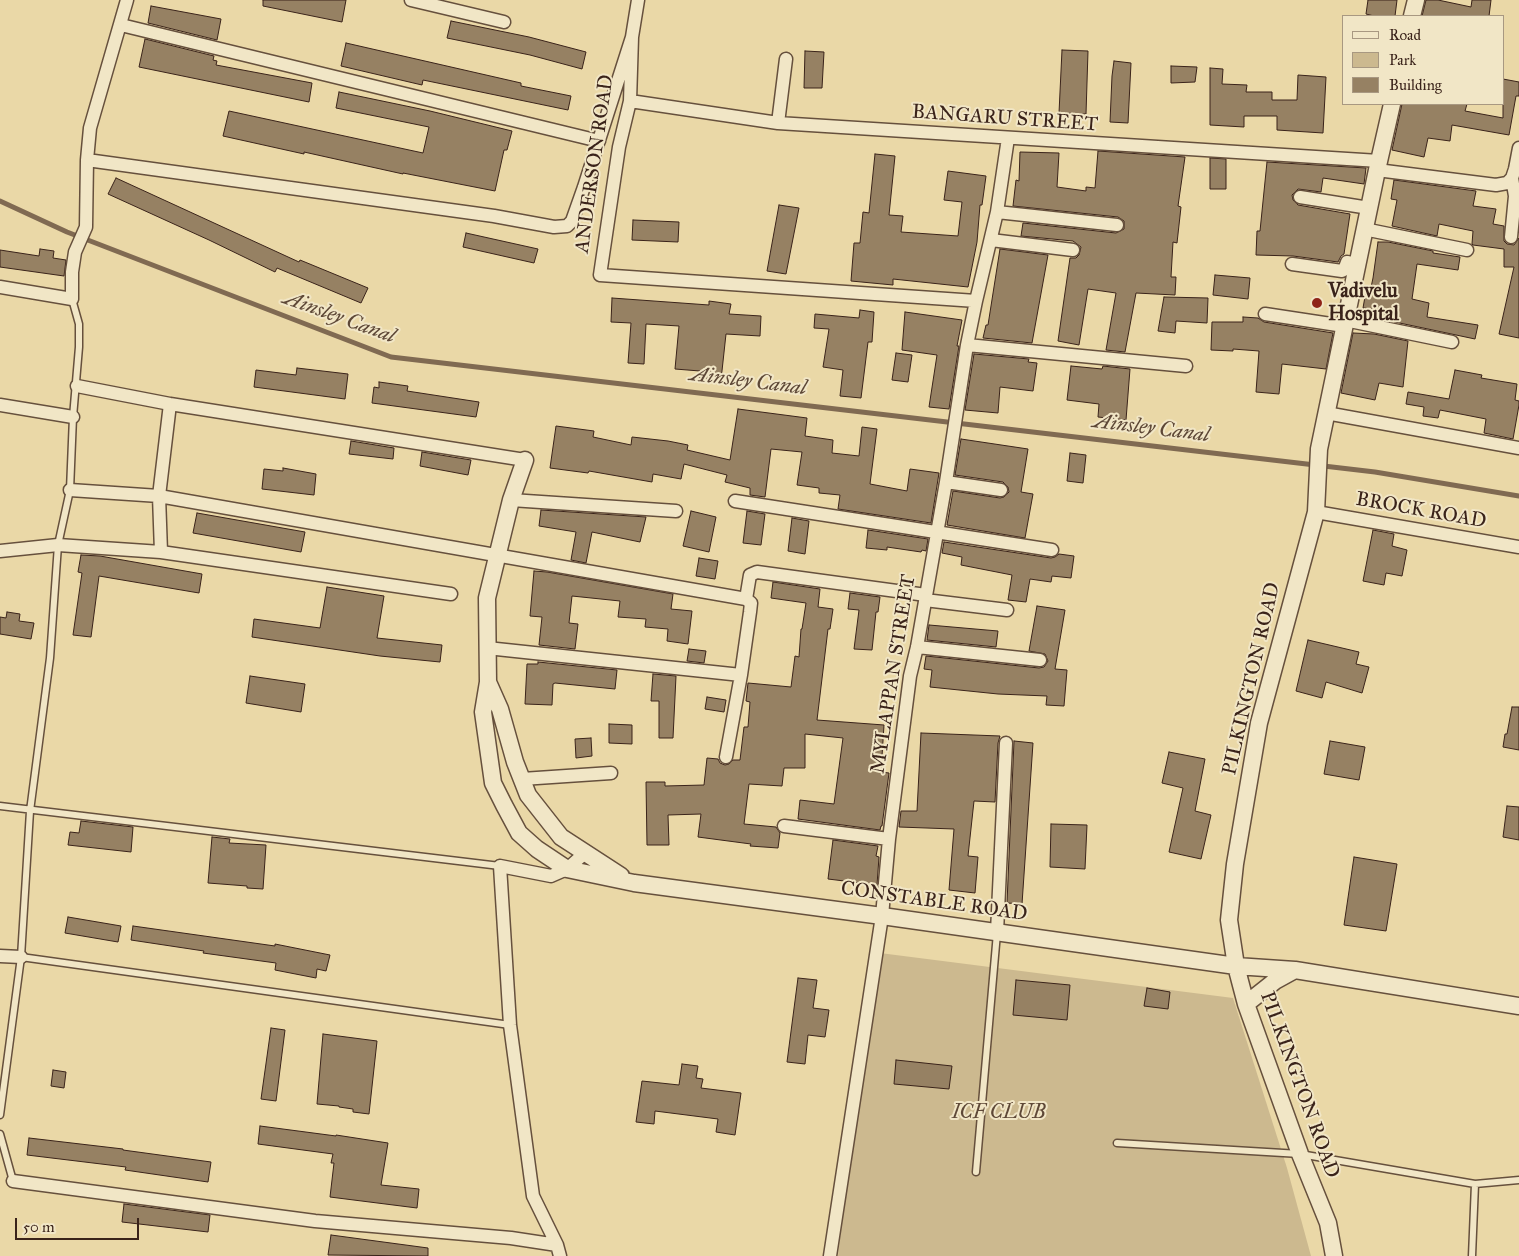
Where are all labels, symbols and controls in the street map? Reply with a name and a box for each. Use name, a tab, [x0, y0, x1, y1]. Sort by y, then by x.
legend	[1342, 15, 1504, 105]
text: Road	[1389, 26, 1421, 44]
text: Park	[1389, 51, 1416, 69]
street label: ANDERSON ROAD	[571, 73, 619, 255]
text: Building	[1389, 76, 1442, 94]
street label: BANGARU STREET	[911, 101, 1099, 137]
place label: Vadivelu Hospital	[1328, 280, 1399, 327]
water label: Ainsley Canal	[280, 286, 398, 350]
marker: Vadivelu Hospital	[1310, 296, 1324, 310]
water label: Ainsley Canal	[688, 362, 808, 402]
water label: Ainsley Canal	[1091, 409, 1211, 449]
street label: BROCK ROAD	[1354, 488, 1488, 534]
street label: MYLAPPAN STREET	[866, 573, 922, 775]
street label: PILKINGTON ROAD	[1218, 580, 1286, 778]
street label: CONSTABLE ROAD	[839, 877, 1029, 927]
street label: PILKINGTON ROAD	[1254, 988, 1344, 1182]
park label: ICF CLUB	[952, 1101, 1046, 1125]
scale bar	[18, 1208, 141, 1240]
text: 50 m	[23, 1218, 55, 1236]

